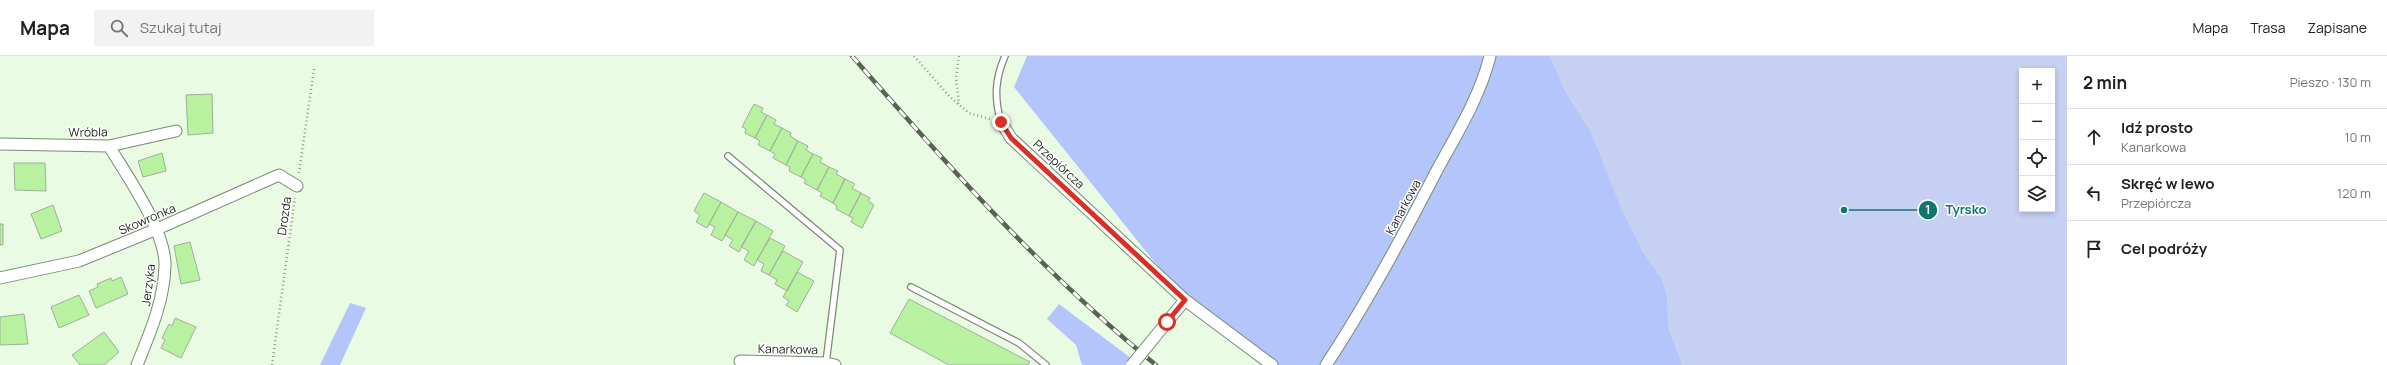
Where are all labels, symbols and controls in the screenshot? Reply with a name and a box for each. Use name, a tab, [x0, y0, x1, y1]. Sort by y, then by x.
search box	[94, 10, 374, 46]
text: Mapa	[20, 15, 70, 41]
icon: search	[108, 17, 130, 39]
text: Szukaj tutaj	[140, 17, 222, 38]
text: Mapa	[2193, 18, 2228, 37]
text: Trasa	[2250, 18, 2285, 37]
text: Zapisane	[2307, 18, 2367, 37]
map controls	[2019, 68, 2055, 212]
button: +	[2019, 68, 2055, 104]
text: 2 min	[2083, 71, 2127, 94]
text: Pieszo · 130 m	[2290, 73, 2371, 91]
button: −	[2019, 104, 2055, 140]
route end	[992, 113, 1010, 131]
text: Idź prosto	[2121, 117, 2193, 138]
street label: Wróbla	[68, 123, 108, 141]
icon: ahead	[2083, 126, 2105, 148]
text: 10 m	[2344, 128, 2371, 146]
street label: Przepiórcza	[1030, 136, 1088, 192]
text: Kanarkowa	[2121, 138, 2186, 156]
button: locate	[2019, 140, 2055, 176]
text: Skręć w lewo	[2121, 173, 2215, 194]
street label: Kanarkowa	[1381, 176, 1425, 238]
button: layers	[2019, 176, 2055, 212]
icon: left	[2083, 182, 2105, 204]
text: 120 m	[2337, 184, 2371, 202]
text: Przepiórcza	[2121, 194, 2191, 212]
street label: Drozda	[273, 196, 295, 236]
callout: Tyrsko	[1918, 197, 1995, 222]
street label: Skowronka	[116, 199, 178, 239]
text: Tyrsko	[1945, 200, 1987, 218]
text: 1	[1925, 201, 1931, 218]
icon: arrive	[2083, 238, 2105, 260]
text: Cel podróży	[2121, 238, 2207, 259]
street label: Jerzyka	[137, 263, 159, 307]
route start	[1158, 313, 1176, 331]
street label: Kanarkowa	[758, 340, 818, 358]

